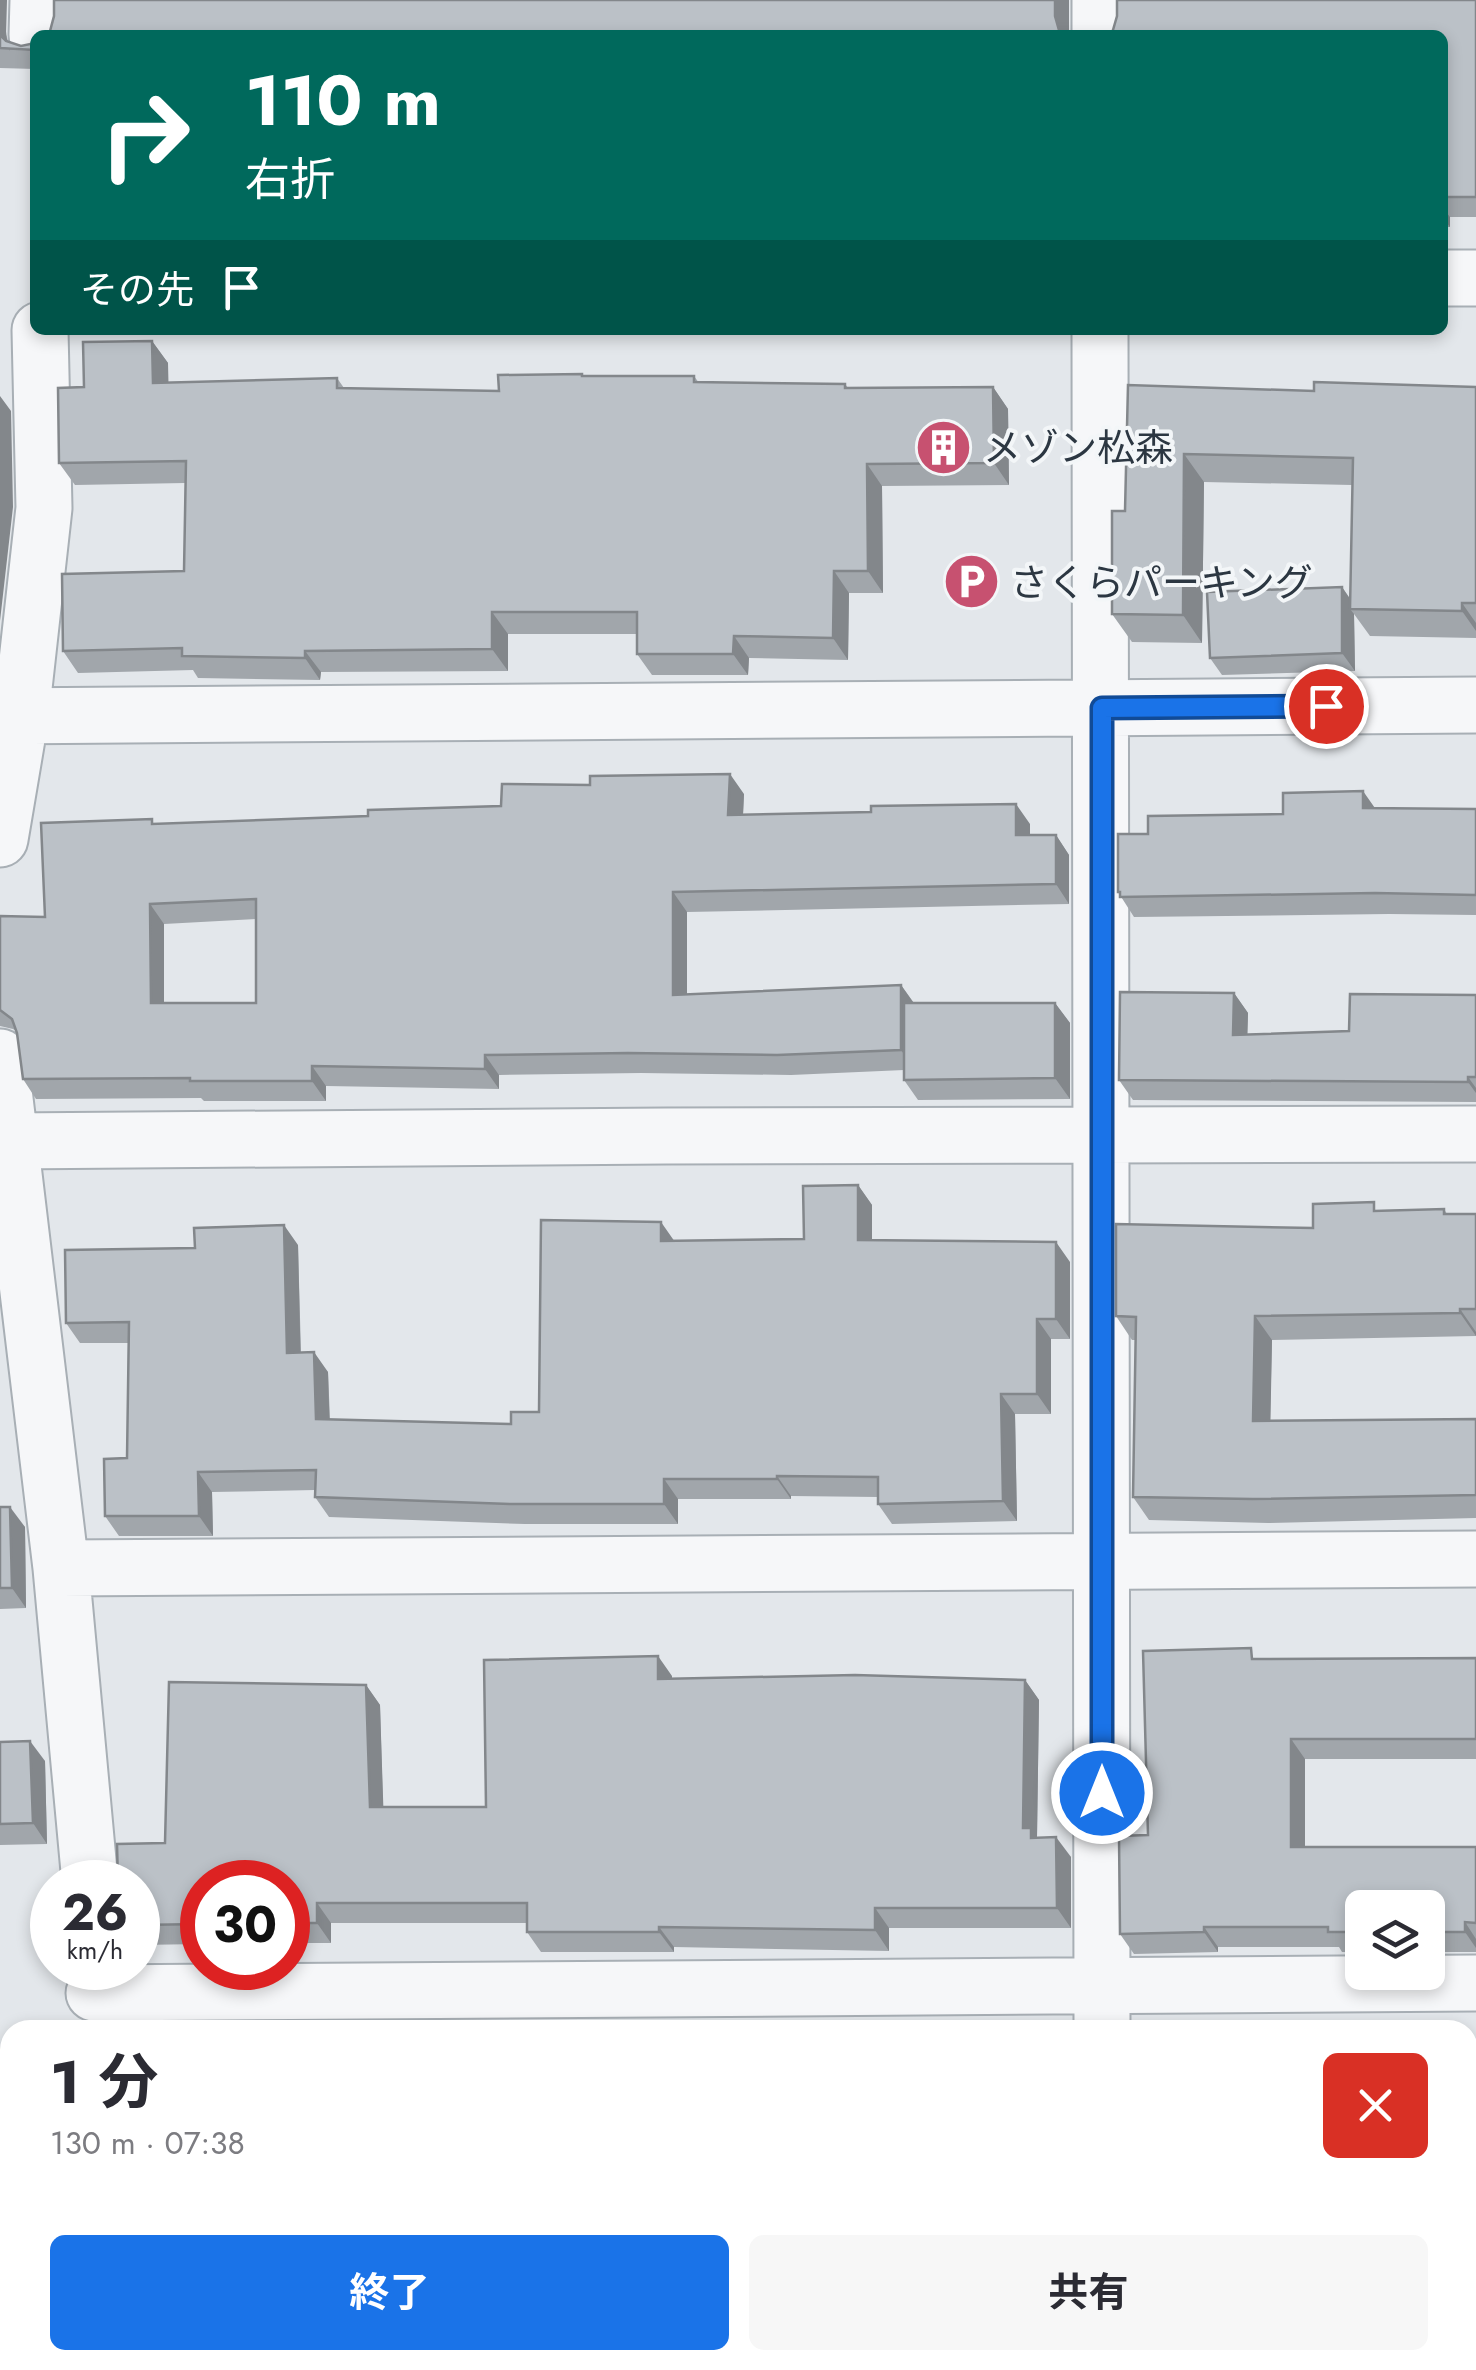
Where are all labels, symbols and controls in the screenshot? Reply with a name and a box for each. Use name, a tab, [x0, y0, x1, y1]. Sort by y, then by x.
text: 110 m	[245, 50, 441, 151]
icon: right	[80, 70, 210, 200]
text: 右折	[245, 147, 335, 212]
icon: arrive	[214, 260, 269, 315]
text: その先	[80, 262, 194, 317]
building icon: メゾン松森	[914, 417, 974, 477]
place label: メゾン松森	[983, 420, 1173, 475]
parking icon: さくらパーキング	[941, 552, 1001, 612]
place label: さくらパーキング	[1010, 555, 1313, 610]
pin	[1284, 664, 1369, 749]
icon: arrive	[1299, 679, 1354, 734]
position arrow	[1050, 1741, 1154, 1845]
speed limit sign: 30	[180, 1860, 310, 1990]
text: 26	[62, 1876, 128, 1949]
map controls	[1345, 1890, 1445, 1990]
button: layers	[1345, 1890, 1445, 1990]
text: km/h	[67, 1932, 123, 1968]
text: 1 分	[50, 2039, 159, 2126]
button: close	[1323, 2053, 1428, 2158]
text: 130 m · 07:38	[50, 2120, 245, 2166]
button: 終了	[50, 2235, 729, 2350]
button: 共有	[749, 2235, 1428, 2350]

